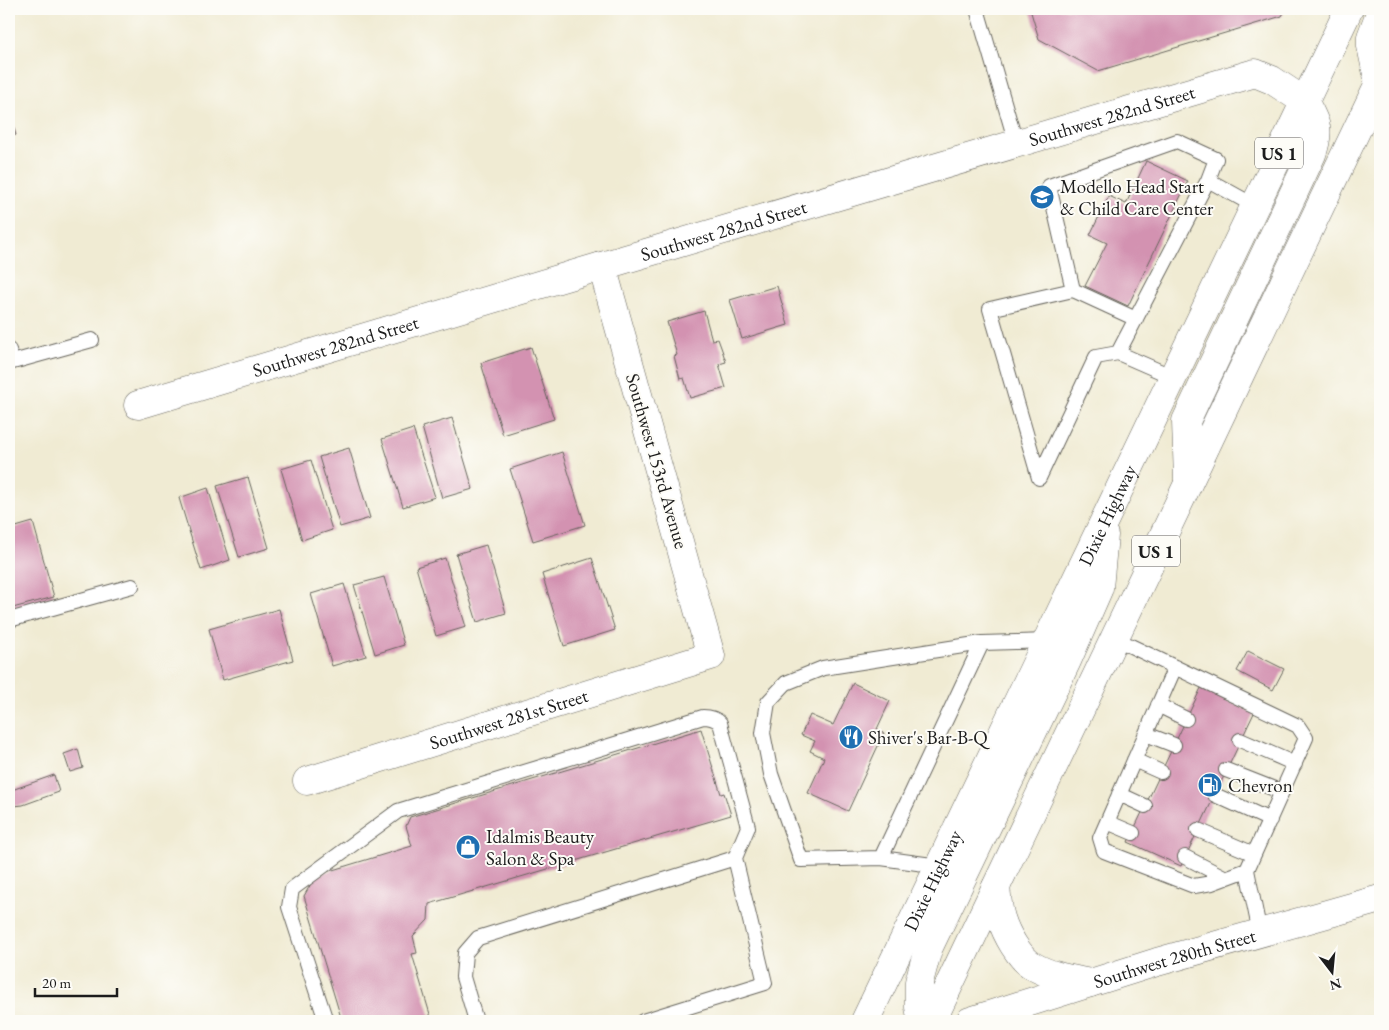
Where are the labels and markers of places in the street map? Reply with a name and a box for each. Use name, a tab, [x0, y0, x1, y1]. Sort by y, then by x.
place label: Modello Head Start & Child Care Center	[1060, 174, 1214, 221]
school or university icon: Modello Head Start & Child Care Center	[1029, 184, 1055, 210]
restaurant icon: Shiver's Bar-B-Q	[838, 724, 864, 750]
place label: Shiver's Bar-B-Q	[868, 725, 990, 750]
fuel station icon: Chevron	[1197, 772, 1223, 798]
place label: Chevron	[1228, 773, 1293, 798]
place label: Idalmis Beauty Salon & Spa	[486, 824, 595, 871]
shop icon: Idalmis Beauty Salon & Spa	[455, 834, 481, 860]

